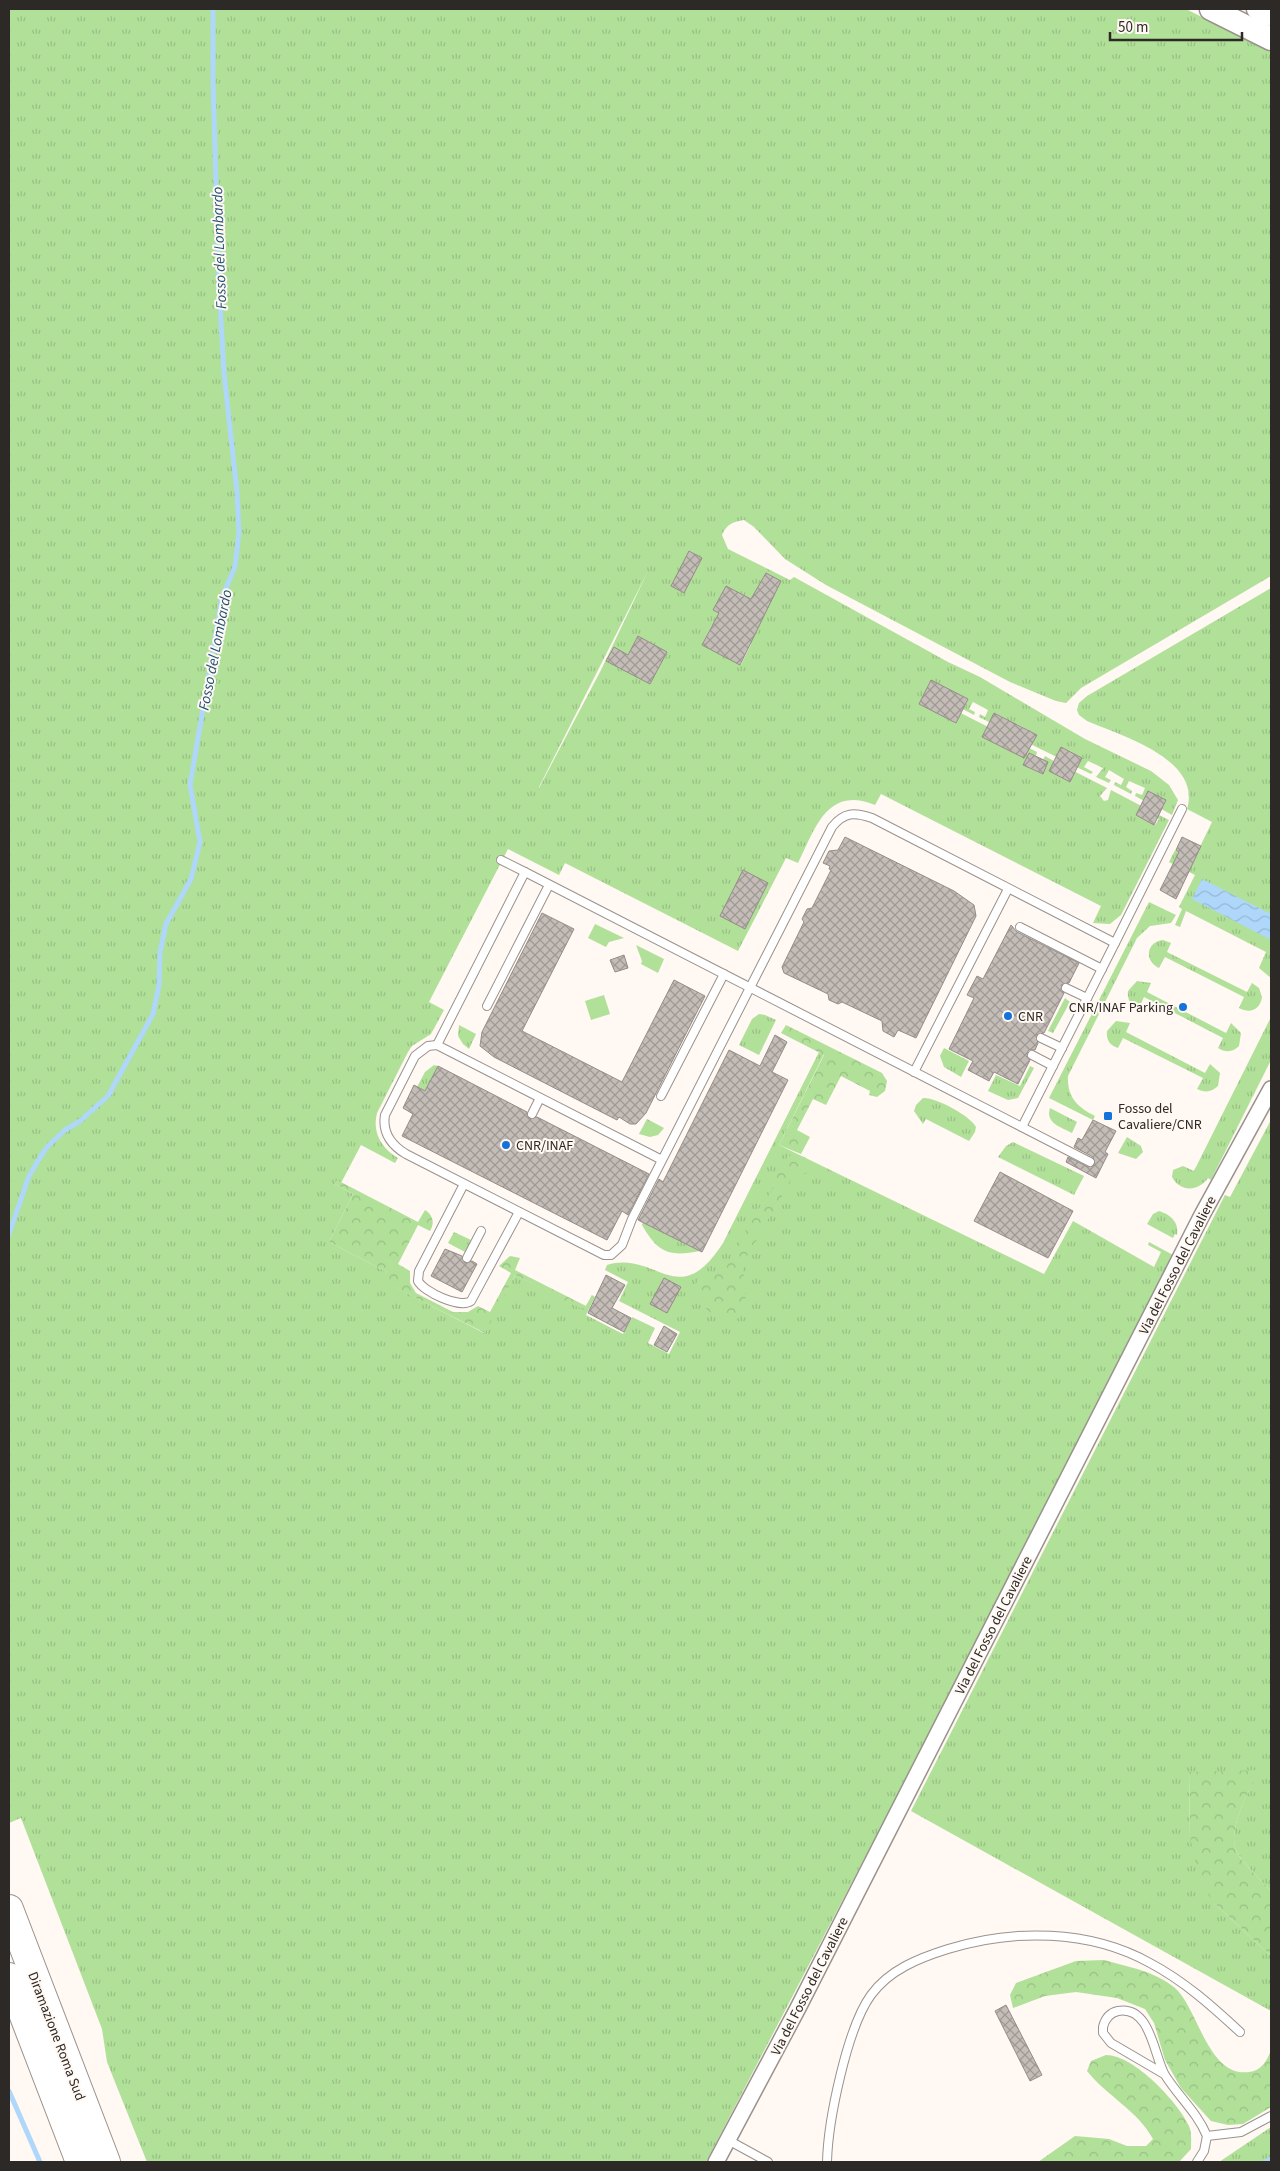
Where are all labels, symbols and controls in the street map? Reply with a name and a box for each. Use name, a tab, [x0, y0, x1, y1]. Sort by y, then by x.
scale bar	[1110, 10, 1242, 42]
text: 50 m	[1118, 17, 1148, 38]
water label: Fosso del Lombardo	[207, 186, 232, 310]
water label: Fosso del Lombardo	[193, 588, 238, 712]
place label: CNR/INAF Parking	[1069, 998, 1173, 1018]
marker: CNR/INAF Parking	[1177, 1001, 1189, 1013]
place label: CNR	[1018, 1007, 1043, 1027]
marker: CNR	[1002, 1010, 1014, 1022]
place label: Fosso del Cavaliere/CNR	[1118, 1099, 1202, 1135]
marker: Fosso del Cavaliere/CNR	[1102, 1110, 1114, 1122]
place label: CNR/INAF	[516, 1136, 573, 1156]
marker: CNR/INAF	[500, 1139, 512, 1151]
street label: Via del Fosso del Cavaliere	[1134, 1193, 1222, 1338]
street label: Via del Fosso del Cavaliere	[950, 1553, 1038, 1698]
street label: Via del Fosso del Cavaliere	[766, 1914, 854, 2059]
street label: Diramazione Roma Sud	[22, 1969, 90, 2104]

